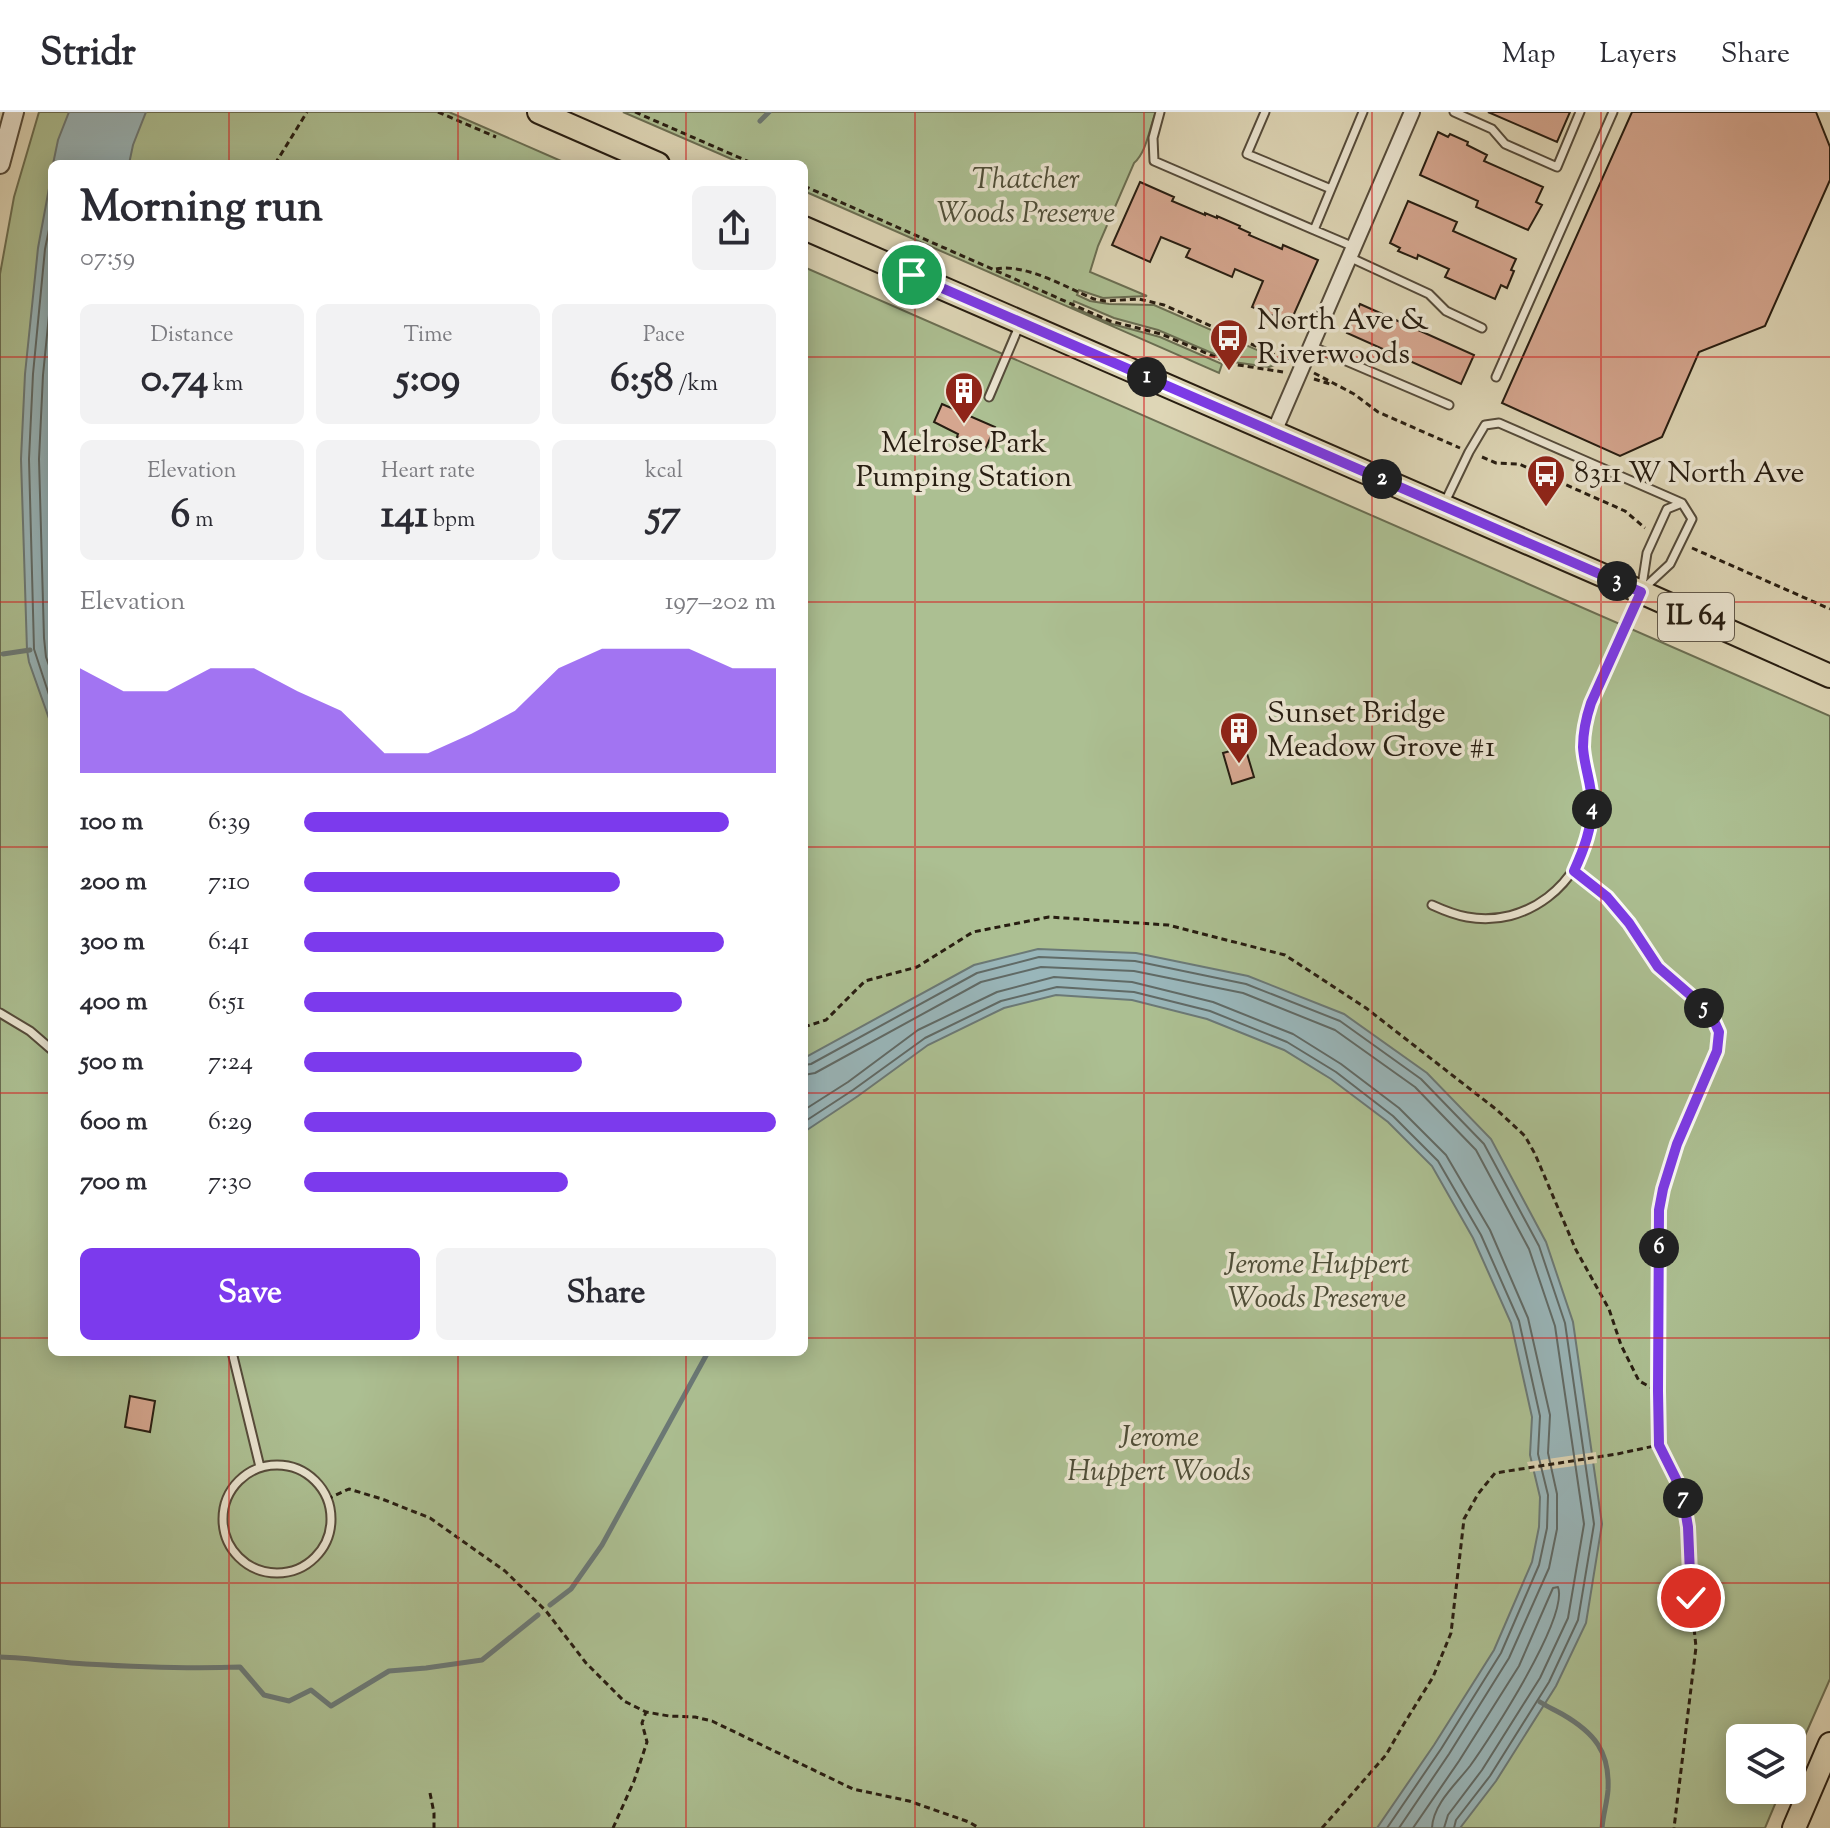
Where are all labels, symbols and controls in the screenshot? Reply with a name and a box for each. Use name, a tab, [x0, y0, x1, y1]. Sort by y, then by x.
text: Stridr	[40, 28, 136, 82]
text: Map	[1502, 35, 1555, 75]
text: Layers	[1599, 35, 1677, 75]
text: Share	[1721, 35, 1790, 75]
park label: Thatcher Woods Preserve	[937, 159, 1115, 236]
text: Morning run	[80, 178, 323, 241]
button: share	[692, 186, 776, 270]
text: 07:59	[80, 240, 135, 277]
pin	[878, 241, 946, 309]
icon: arrive	[890, 253, 934, 297]
place label: North Ave & Riverwoods	[1257, 300, 1429, 377]
bus stop icon: North Ave & Riverwoods	[1208, 317, 1250, 372]
text: Distance	[151, 320, 233, 352]
text: Time	[404, 320, 452, 352]
text: Pace	[643, 320, 685, 352]
text: 0.74	[141, 352, 208, 409]
text: 5:09	[396, 352, 460, 409]
text: 6:58	[610, 352, 674, 409]
pin: 1	[1127, 357, 1167, 397]
text: 1	[1143, 361, 1151, 393]
text: km	[208, 369, 243, 401]
text: /km	[674, 369, 718, 401]
building icon: Melrose Park Pumping Station	[943, 370, 985, 425]
place label: Melrose Park Pumping Station	[856, 423, 1072, 500]
bus stop icon: 8311 W North Ave	[1525, 453, 1567, 508]
place label: 8311 W North Ave	[1574, 453, 1805, 496]
text: Elevation	[147, 456, 237, 488]
text: Heart rate	[381, 456, 475, 488]
text: kcal	[645, 456, 683, 488]
pin: 2	[1362, 459, 1402, 499]
text: 2	[1377, 463, 1387, 495]
text: 6	[171, 488, 191, 545]
text: 141	[381, 488, 428, 545]
text: 57	[647, 488, 681, 545]
text: m	[191, 505, 213, 537]
text: bpm	[428, 505, 475, 537]
pin: 3	[1597, 561, 1637, 601]
text: 3	[1613, 565, 1621, 597]
text: Elevation	[80, 584, 185, 621]
text: 197–202 m	[665, 584, 776, 621]
road number: IL 64	[1658, 593, 1734, 641]
place label: Sunset Bridge Meadow Grove #1	[1267, 693, 1495, 770]
building icon: Sunset Bridge Meadow Grove #1	[1218, 710, 1260, 765]
pin: 4	[1572, 789, 1612, 829]
text: 4	[1586, 793, 1598, 825]
text: 100 m	[80, 804, 143, 841]
text: 6:39	[208, 804, 250, 841]
text: 200 m	[80, 864, 147, 901]
text: 7:10	[208, 864, 250, 901]
text: 300 m	[80, 924, 145, 961]
text: 6:41	[208, 924, 249, 961]
text: 400 m	[80, 984, 147, 1021]
text: 6:51	[208, 984, 245, 1021]
pin: 5	[1684, 988, 1724, 1028]
text: 5	[1700, 992, 1708, 1024]
text: 500 m	[80, 1044, 143, 1081]
text: 7:24	[208, 1044, 253, 1081]
text: 600 m	[80, 1104, 147, 1141]
text: 6:29	[208, 1104, 252, 1141]
text: 700 m	[80, 1164, 147, 1201]
text: 7:30	[208, 1164, 252, 1201]
pin: 6	[1639, 1228, 1679, 1268]
text: 6	[1654, 1232, 1664, 1264]
park label: Jerome Huppert Woods Preserve	[1223, 1244, 1410, 1321]
button: Save	[80, 1248, 420, 1340]
button: Share	[436, 1248, 776, 1340]
park label: Jerome Huppert Woods	[1067, 1417, 1251, 1494]
pin: 7	[1663, 1478, 1703, 1518]
text: 7	[1677, 1482, 1689, 1514]
pin	[1657, 1564, 1725, 1632]
icon: check	[1669, 1576, 1713, 1620]
map controls	[1726, 1724, 1806, 1804]
button: layers	[1726, 1724, 1806, 1804]

